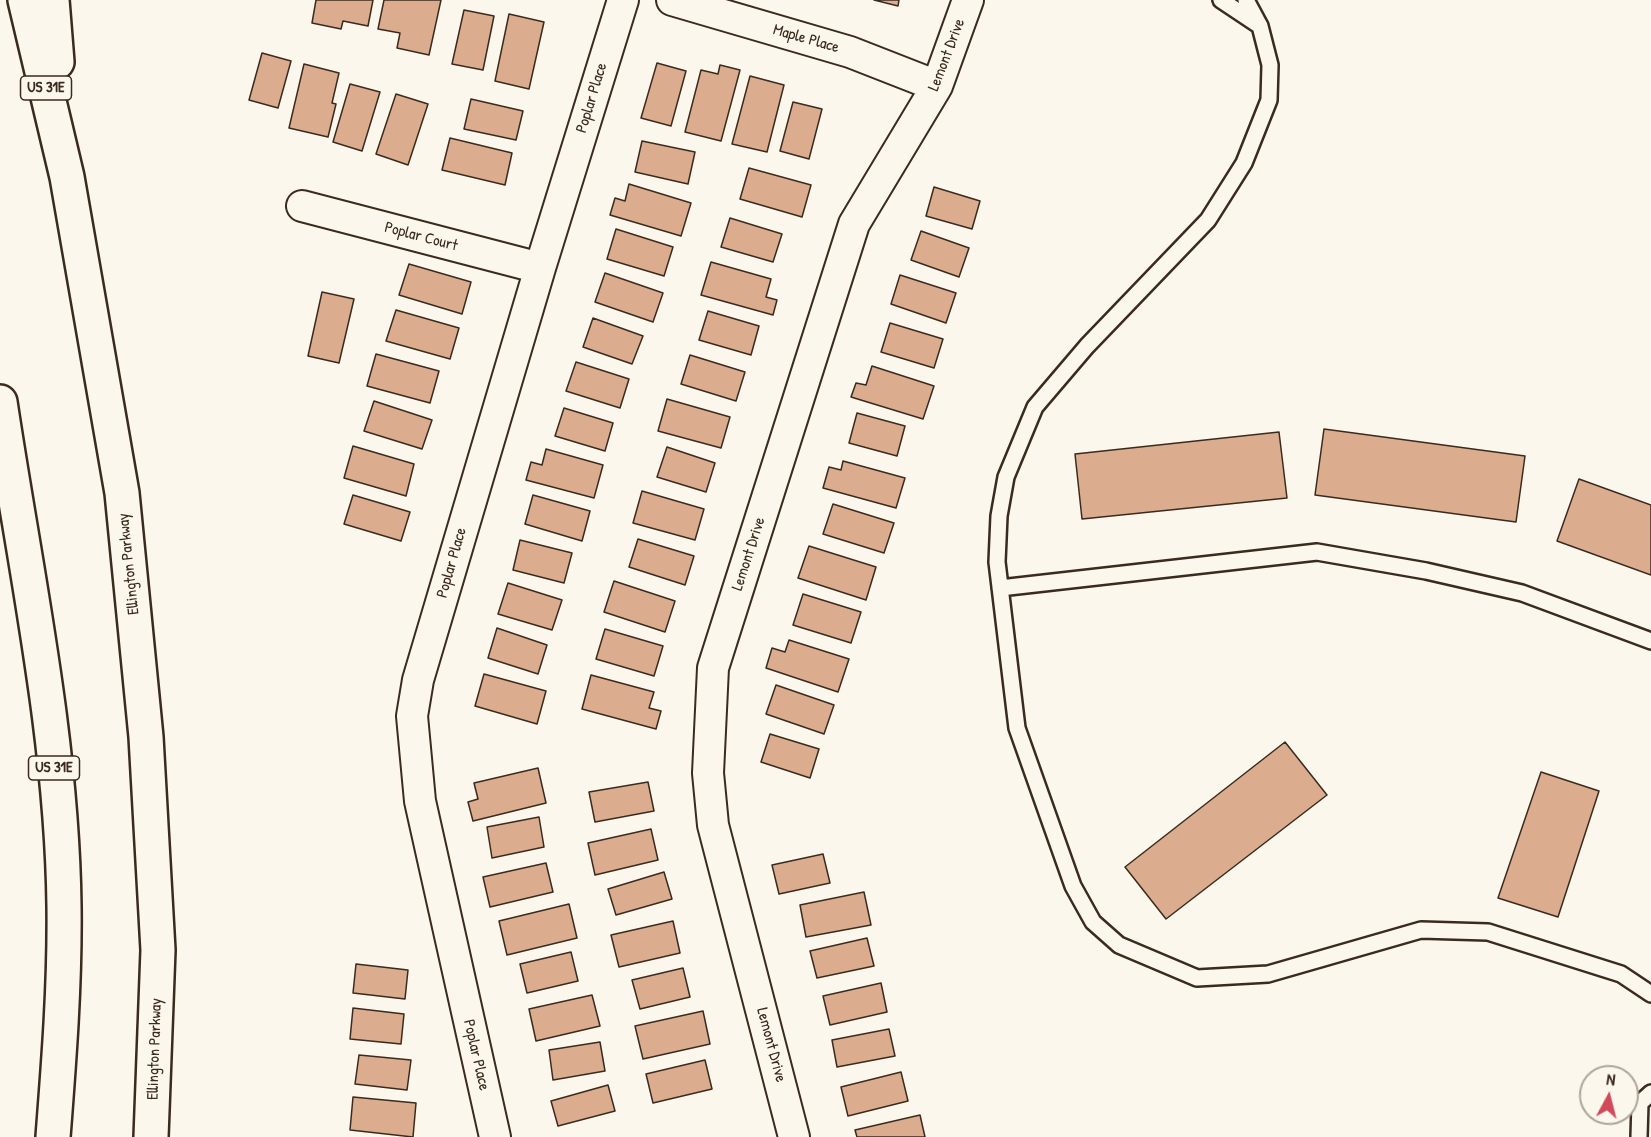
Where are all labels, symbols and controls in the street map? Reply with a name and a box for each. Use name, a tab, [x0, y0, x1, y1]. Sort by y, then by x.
street label: Lemont Drive	[924, 16, 970, 94]
street label: Maple Place	[771, 20, 841, 58]
street label: Poplar Place	[572, 61, 612, 135]
road number: US 31E	[20, 76, 72, 100]
street label: Poplar Court	[382, 218, 460, 256]
street label: Ellington Parkway	[114, 512, 144, 616]
street label: Lemont Drive	[728, 515, 770, 593]
street label: Poplar Place	[433, 526, 471, 600]
road number: US 31E	[28, 756, 80, 780]
street label: Ellington Parkway	[144, 998, 166, 1100]
street label: Lemont Drive	[752, 1006, 790, 1084]
street label: Poplar Place	[459, 1018, 493, 1092]
north arrow	[1579, 1065, 1639, 1125]
text: N	[1605, 1068, 1617, 1091]

